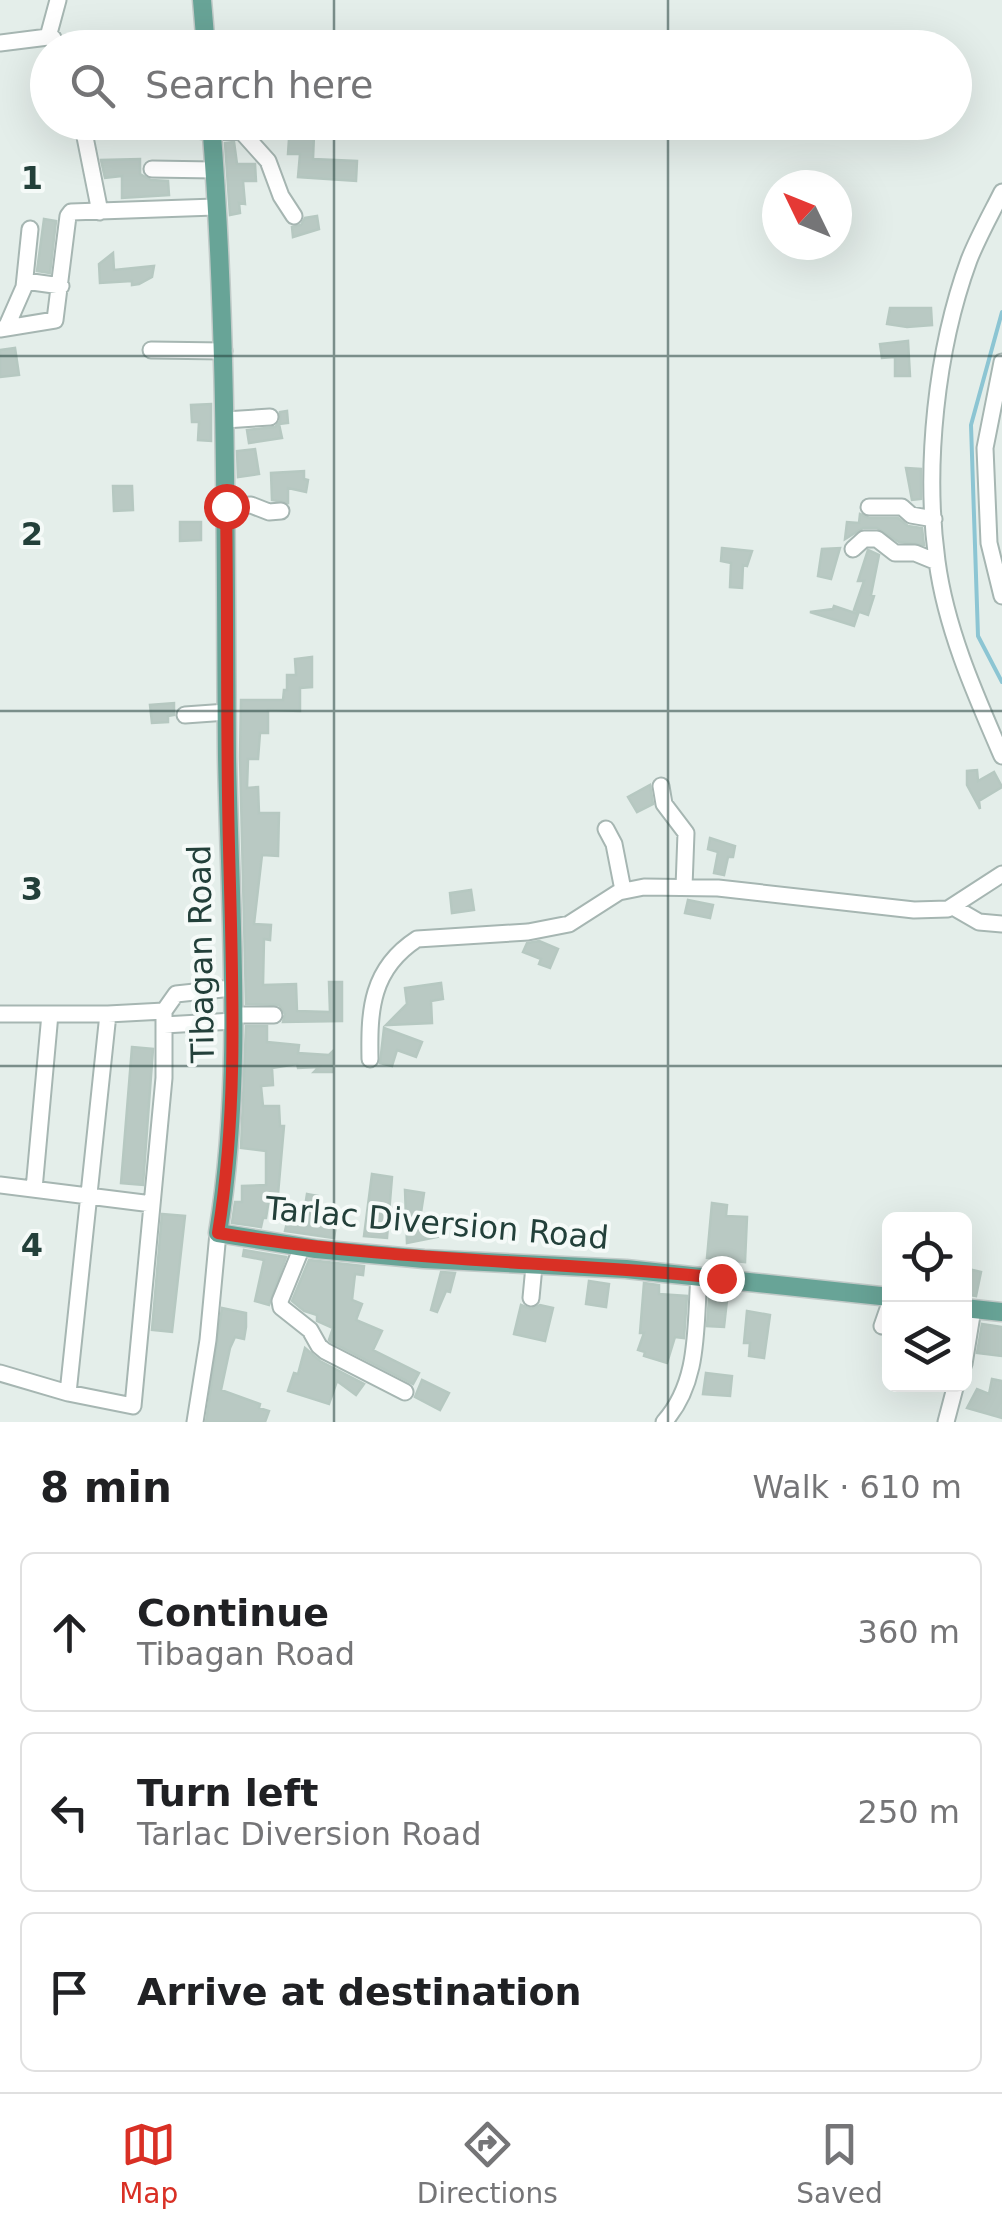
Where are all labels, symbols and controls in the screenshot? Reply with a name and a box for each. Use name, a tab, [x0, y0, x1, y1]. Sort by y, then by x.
search box	[30, 30, 972, 140]
icon: search	[65, 58, 120, 113]
text: Search here	[145, 63, 373, 107]
text: 1	[21, 159, 43, 197]
north arrow	[762, 170, 852, 260]
route start	[204, 484, 250, 530]
text: 2	[21, 515, 43, 553]
street label: Tibagan Road	[180, 845, 222, 1064]
text: 3	[21, 870, 43, 908]
street label: Tarlac Diversion Road	[263, 1189, 610, 1257]
map controls	[882, 1212, 972, 1392]
button: locate	[882, 1212, 972, 1302]
text: 4	[21, 1226, 43, 1264]
route end	[699, 1256, 745, 1302]
button: layers	[882, 1302, 972, 1392]
text: 8 min	[40, 1463, 172, 1512]
text: Walk · 610 m	[752, 1468, 962, 1506]
text: Continue	[137, 1591, 329, 1635]
icon: ahead	[42, 1605, 97, 1660]
text: 360 m	[858, 1613, 960, 1651]
text: Tibagan Road	[137, 1635, 355, 1673]
text: Turn left	[137, 1771, 318, 1815]
icon: left	[42, 1785, 97, 1840]
text: 250 m	[858, 1793, 960, 1831]
text: Tarlac Diversion Road	[137, 1815, 481, 1853]
icon: arrive	[42, 1965, 97, 2020]
text: Arrive at destination	[137, 1970, 582, 2014]
tab: Map	[119, 2117, 178, 2210]
tab: Directions	[417, 2117, 558, 2210]
tab: Saved	[796, 2117, 883, 2210]

